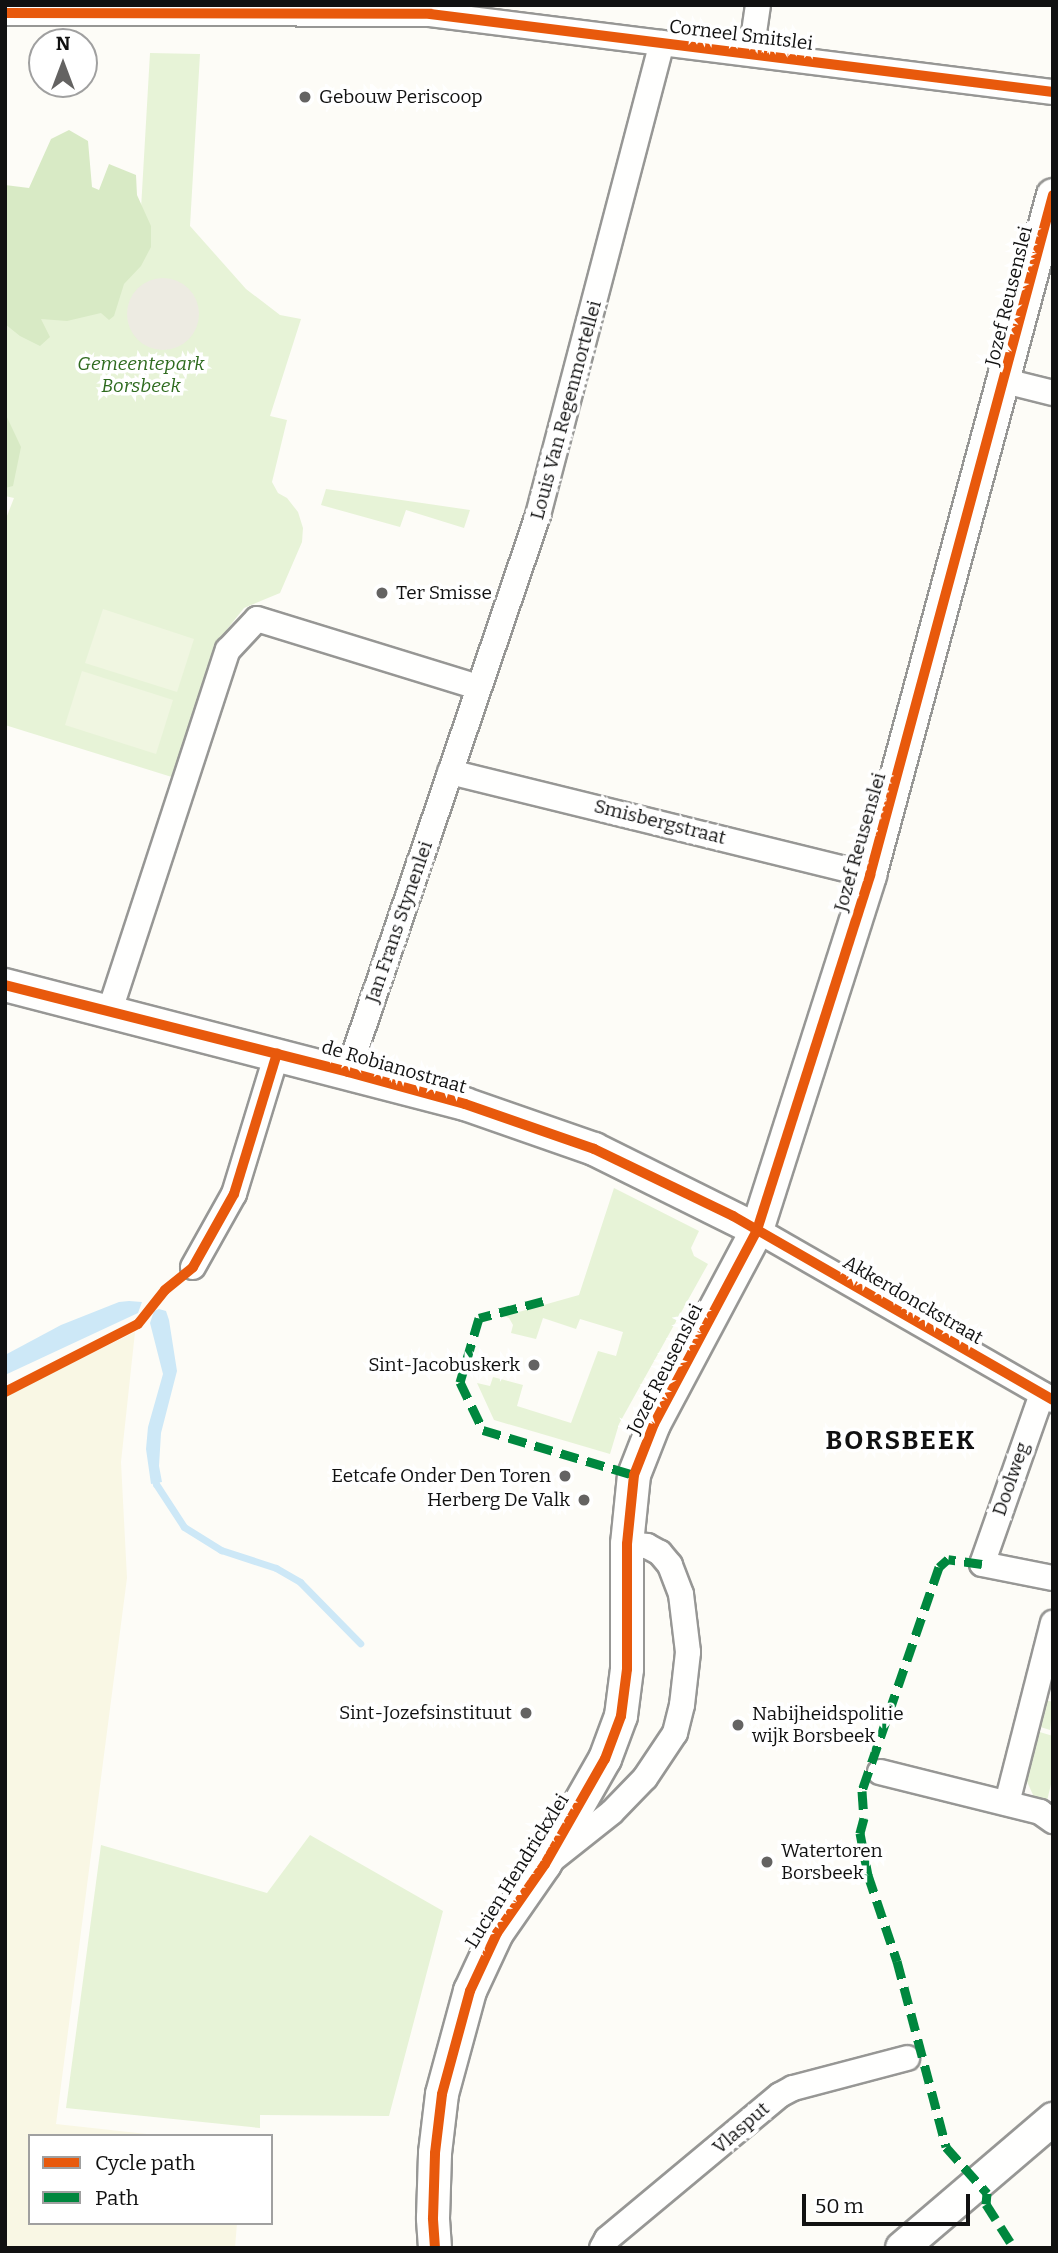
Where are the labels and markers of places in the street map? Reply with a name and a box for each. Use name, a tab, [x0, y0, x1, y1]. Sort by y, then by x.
place label: Gebouw Periscoop	[319, 86, 483, 108]
marker: Gebouw Periscoop	[297, 89, 313, 105]
place label: Ter Smisse	[396, 582, 492, 604]
marker: Ter Smisse	[374, 585, 390, 601]
place label: Sint-Jacobuskerk	[368, 1354, 520, 1376]
marker: Sint-Jacobuskerk	[526, 1357, 542, 1373]
place label: Eetcafe Onder Den Toren	[331, 1465, 551, 1487]
marker: Eetcafe Onder Den Toren	[557, 1468, 573, 1484]
place label: Herberg De Valk	[427, 1489, 570, 1511]
marker: Herberg De Valk	[576, 1492, 592, 1508]
place label: Sint-Jozefsinstituut	[339, 1702, 512, 1724]
place label: Nabijheidspolitie wijk Borsbeek	[752, 1703, 904, 1747]
marker: Sint-Jozefsinstituut	[518, 1705, 534, 1721]
marker: Nabijheidspolitie wijk Borsbeek	[730, 1717, 746, 1733]
place label: Watertoren Borsbeek	[781, 1840, 883, 1884]
marker: Watertoren Borsbeek	[759, 1854, 775, 1870]

